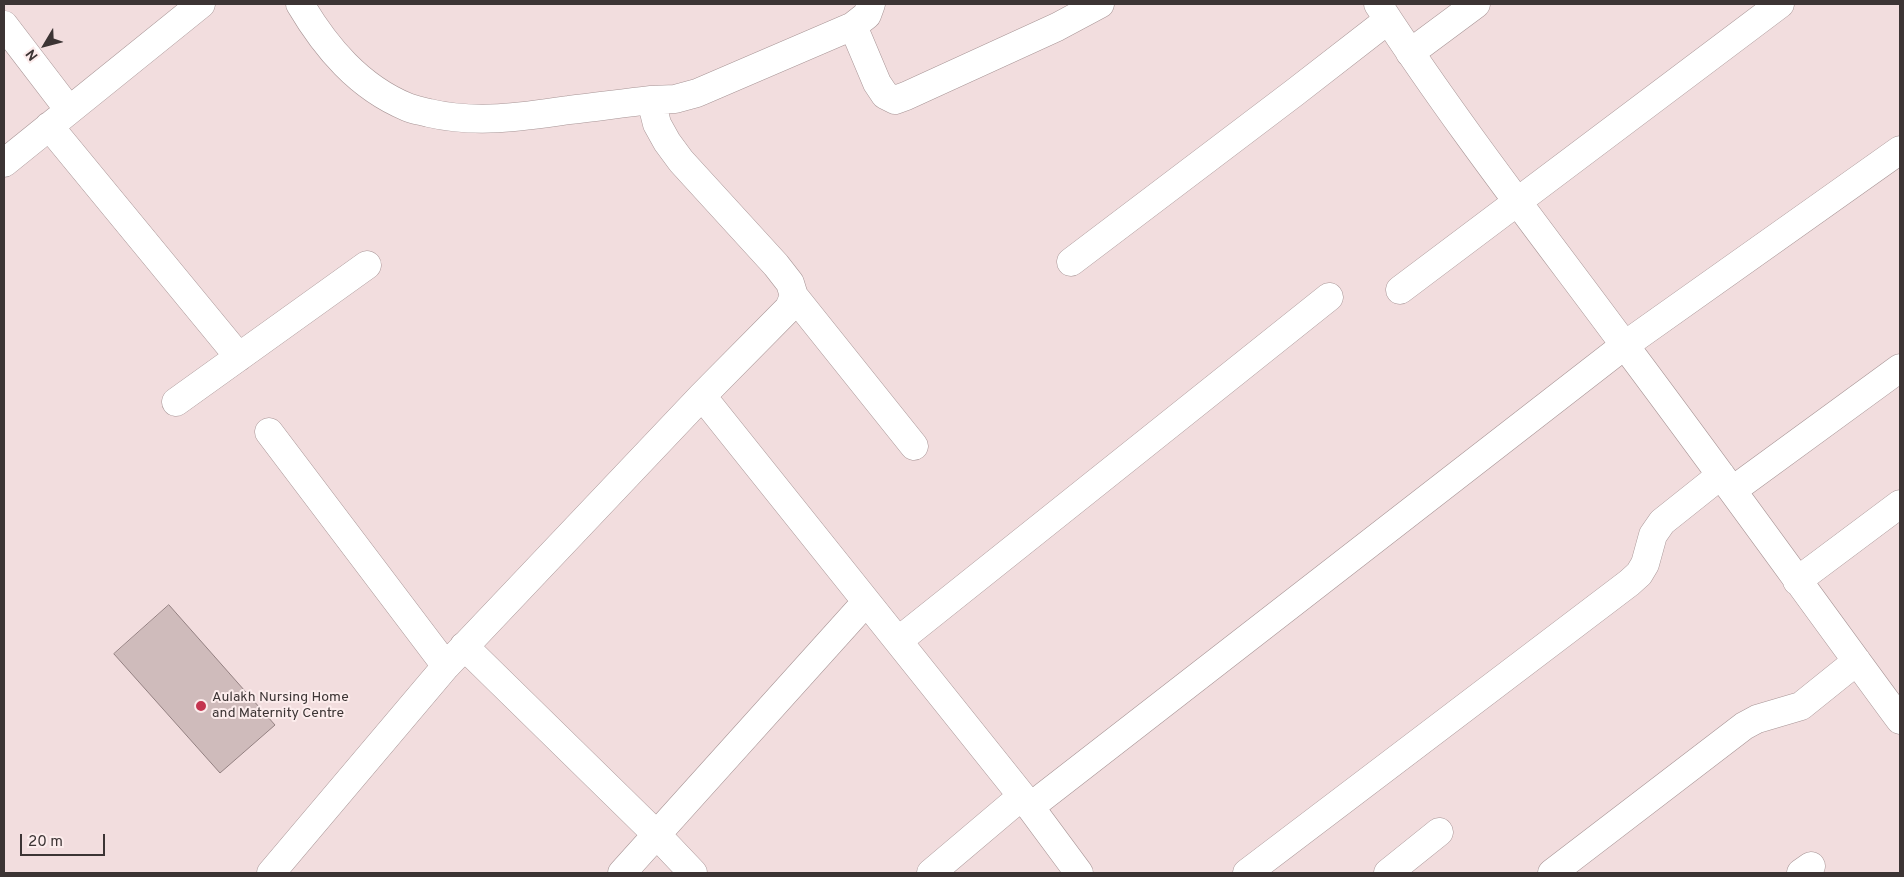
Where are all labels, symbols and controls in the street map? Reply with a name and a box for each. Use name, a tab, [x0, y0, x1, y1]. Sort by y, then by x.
north arrow	[20, 20, 70, 70]
text: N	[23, 45, 42, 63]
place label: Aulakh Nursing Home and Maternity Centre	[212, 690, 349, 722]
marker: Aulakh Nursing Home and Maternity Centre	[194, 699, 208, 713]
scale bar	[22, 824, 108, 856]
text: 20 m	[28, 833, 63, 852]

